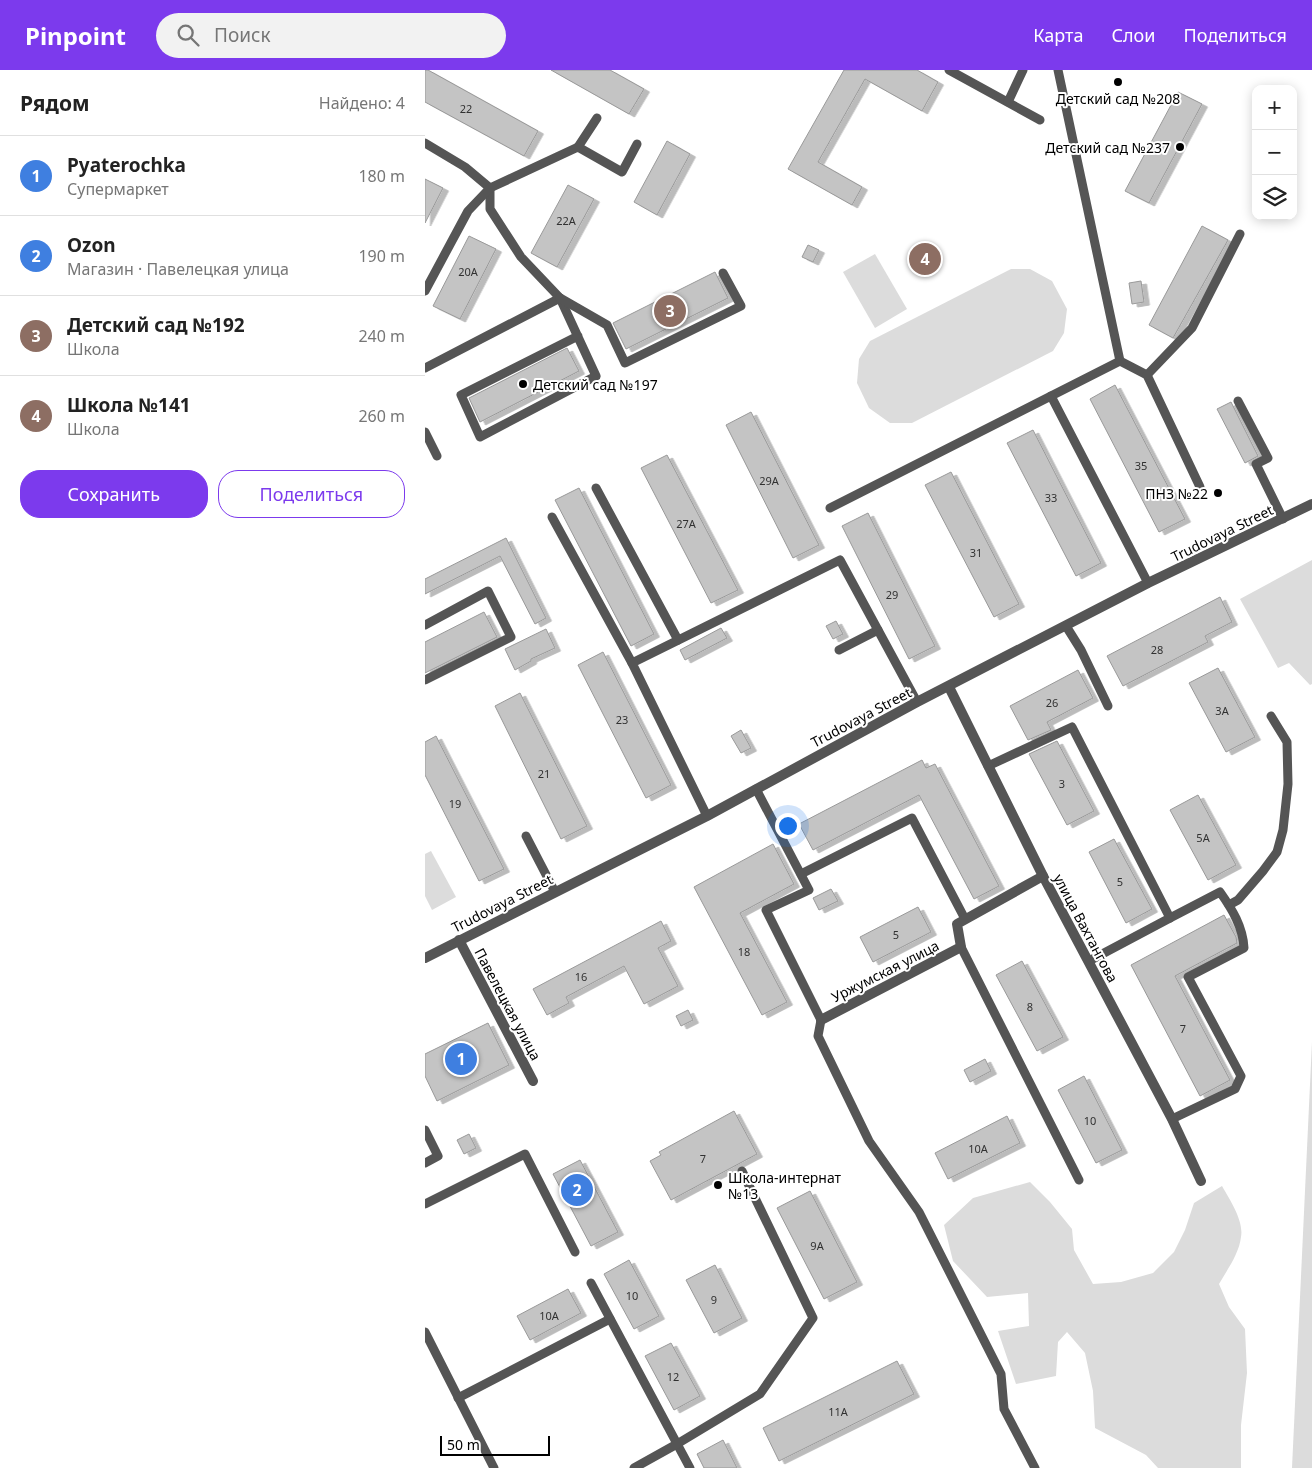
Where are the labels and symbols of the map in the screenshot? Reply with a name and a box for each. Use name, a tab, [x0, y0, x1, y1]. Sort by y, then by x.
marker: Детский сад №208	[1112, 76, 1124, 88]
place label: Детский сад №208	[1056, 89, 1180, 108]
house number: 22	[460, 101, 472, 116]
place label: Детский сад №237	[1045, 138, 1170, 157]
marker: Детский сад №237	[1174, 141, 1186, 153]
house number: 22А	[556, 213, 577, 228]
pin: 4	[909, 240, 941, 278]
house number: 20А	[458, 264, 479, 279]
pin: 3	[654, 292, 686, 330]
place label: Детский сад №197	[533, 375, 658, 394]
marker: Детский сад №197	[517, 378, 529, 390]
house number: 35	[1135, 458, 1147, 473]
house number: 29А	[759, 473, 780, 488]
place label: ПНЗ №22	[1145, 484, 1208, 503]
marker: ПНЗ №22	[1212, 487, 1224, 499]
house number: 33	[1045, 490, 1057, 505]
street label: Trudovaya Street	[1168, 500, 1276, 566]
house number: 27А	[676, 516, 697, 531]
house number: 31	[970, 545, 982, 560]
house number: 29	[886, 587, 898, 602]
house number: 28	[1151, 642, 1163, 657]
street label: Trudovaya Street	[808, 683, 914, 751]
house number: 26	[1046, 695, 1058, 710]
house number: 3А	[1215, 703, 1230, 718]
house number: 23	[616, 712, 628, 727]
house number: 21	[538, 766, 550, 781]
house number: 3	[1059, 776, 1065, 791]
house number: 19	[449, 796, 461, 811]
your location	[775, 813, 801, 839]
house number: 5А	[1196, 830, 1211, 845]
street label: Trudovaya Street	[448, 869, 556, 937]
street label: улица Вахтангова	[1049, 871, 1123, 985]
house number: 5	[1117, 874, 1123, 889]
house number: 5	[893, 927, 899, 942]
street label: Уржумская улица	[828, 936, 942, 1006]
house number: 18	[738, 944, 750, 959]
street label: Павелецкая улица	[470, 945, 546, 1063]
house number: 16	[575, 969, 587, 984]
house number: 8	[1027, 999, 1033, 1014]
house number: 7	[1180, 1021, 1186, 1036]
pin: 1	[445, 1040, 477, 1078]
house number: 10	[1084, 1113, 1096, 1128]
house number: 10А	[968, 1141, 989, 1156]
house number: 7	[700, 1151, 706, 1166]
place label: Школа-интернат №13	[728, 1168, 842, 1203]
pin: 2	[561, 1171, 593, 1209]
marker: Школа-интернат №13	[712, 1179, 724, 1191]
house number: 9А	[810, 1238, 825, 1253]
house number: 10	[626, 1288, 638, 1303]
house number: 9	[711, 1292, 717, 1307]
house number: 10А	[539, 1308, 560, 1323]
house number: 12	[667, 1369, 679, 1384]
house number: 11А	[828, 1404, 849, 1419]
scale bar	[440, 1433, 550, 1456]

